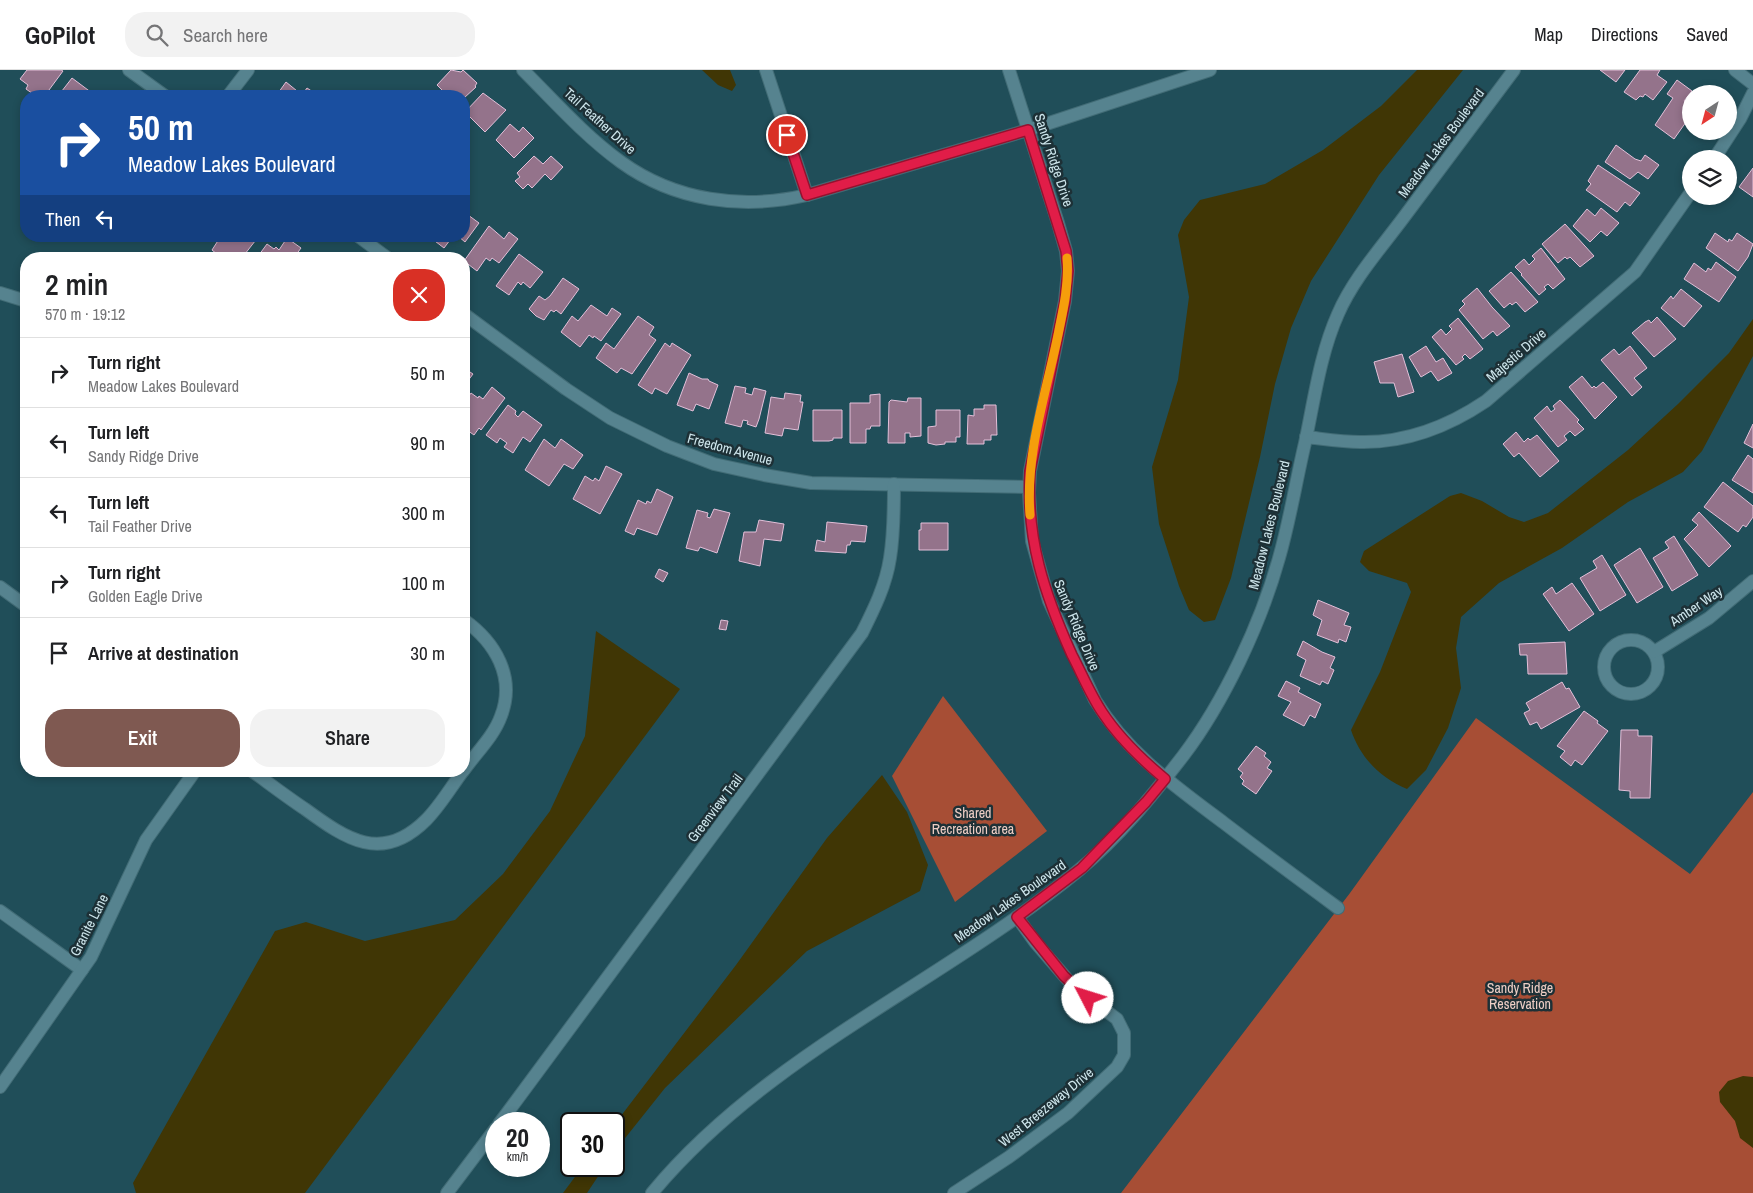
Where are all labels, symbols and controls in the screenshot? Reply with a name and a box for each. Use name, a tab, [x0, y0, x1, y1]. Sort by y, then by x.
search box	[125, 12, 475, 57]
text: GoPilot	[25, 19, 95, 51]
icon: search	[143, 21, 171, 49]
text: Search here	[183, 22, 268, 48]
text: Map	[1534, 22, 1563, 47]
text: Directions	[1591, 22, 1658, 47]
text: Saved	[1686, 22, 1728, 47]
street label: Tail Feather Drive	[560, 84, 640, 158]
street label: Meadow Lakes Boulevard	[1394, 85, 1488, 201]
north arrow	[1682, 85, 1738, 140]
map controls	[1682, 85, 1737, 205]
text: 50 m	[128, 104, 193, 151]
icon: right	[45, 110, 110, 175]
street label: Sandy Ridge Drive	[1030, 111, 1078, 209]
pin	[766, 114, 808, 156]
icon: arrive	[773, 121, 801, 149]
text: Meadow Lakes Boulevard	[128, 149, 336, 179]
button: layers	[1682, 150, 1737, 205]
icon: left	[91, 205, 119, 233]
text: Then	[45, 206, 81, 232]
text: 2 min	[45, 264, 108, 304]
button: close	[393, 269, 445, 321]
text: 570 m · 19:12	[45, 303, 125, 325]
street label: Majestic Drive	[1482, 324, 1550, 386]
text: Turn right	[88, 349, 160, 375]
icon: right	[45, 359, 73, 387]
text: 50 m	[410, 360, 445, 386]
text: Meadow Lakes Boulevard	[88, 375, 239, 397]
text: Turn left	[88, 419, 149, 445]
icon: left	[45, 429, 73, 457]
street label: Freedom Avenue	[686, 429, 774, 469]
text: 90 m	[410, 430, 445, 456]
text: Sandy Ridge Drive	[88, 445, 199, 467]
street label: Meadow Lakes Boulevard	[1244, 459, 1294, 591]
text: Turn left	[88, 489, 149, 515]
icon: left	[45, 499, 73, 527]
text: 300 m	[402, 500, 445, 526]
text: Tail Feather Drive	[88, 515, 192, 537]
text: Turn right	[88, 559, 160, 585]
icon: right	[45, 569, 73, 597]
text: 100 m	[402, 570, 445, 596]
street label: Sandy Ridge Drive	[1050, 577, 1104, 673]
street label: Amber Way	[1665, 582, 1726, 631]
text: Golden Eagle Drive	[88, 585, 203, 607]
icon: arrive	[45, 639, 73, 667]
text: Arrive at destination	[88, 640, 239, 666]
text: 30 m	[410, 640, 445, 666]
button: Exit	[45, 709, 240, 767]
button: Share	[250, 709, 445, 767]
street label: Greenview Trail	[683, 770, 747, 846]
park label: Shared Recreation area	[932, 804, 1015, 838]
street label: Meadow Lakes Boulevard	[951, 856, 1069, 946]
street label: Granite Lane	[66, 891, 112, 959]
position arrow	[1061, 971, 1113, 1023]
park label: Sandy Ridge Reservation	[1487, 979, 1553, 1013]
street label: West Breezeway Drive	[995, 1063, 1097, 1151]
speed limit sign: 30	[560, 1112, 625, 1177]
text: 20	[506, 1121, 529, 1155]
text: km/h	[507, 1149, 528, 1165]

